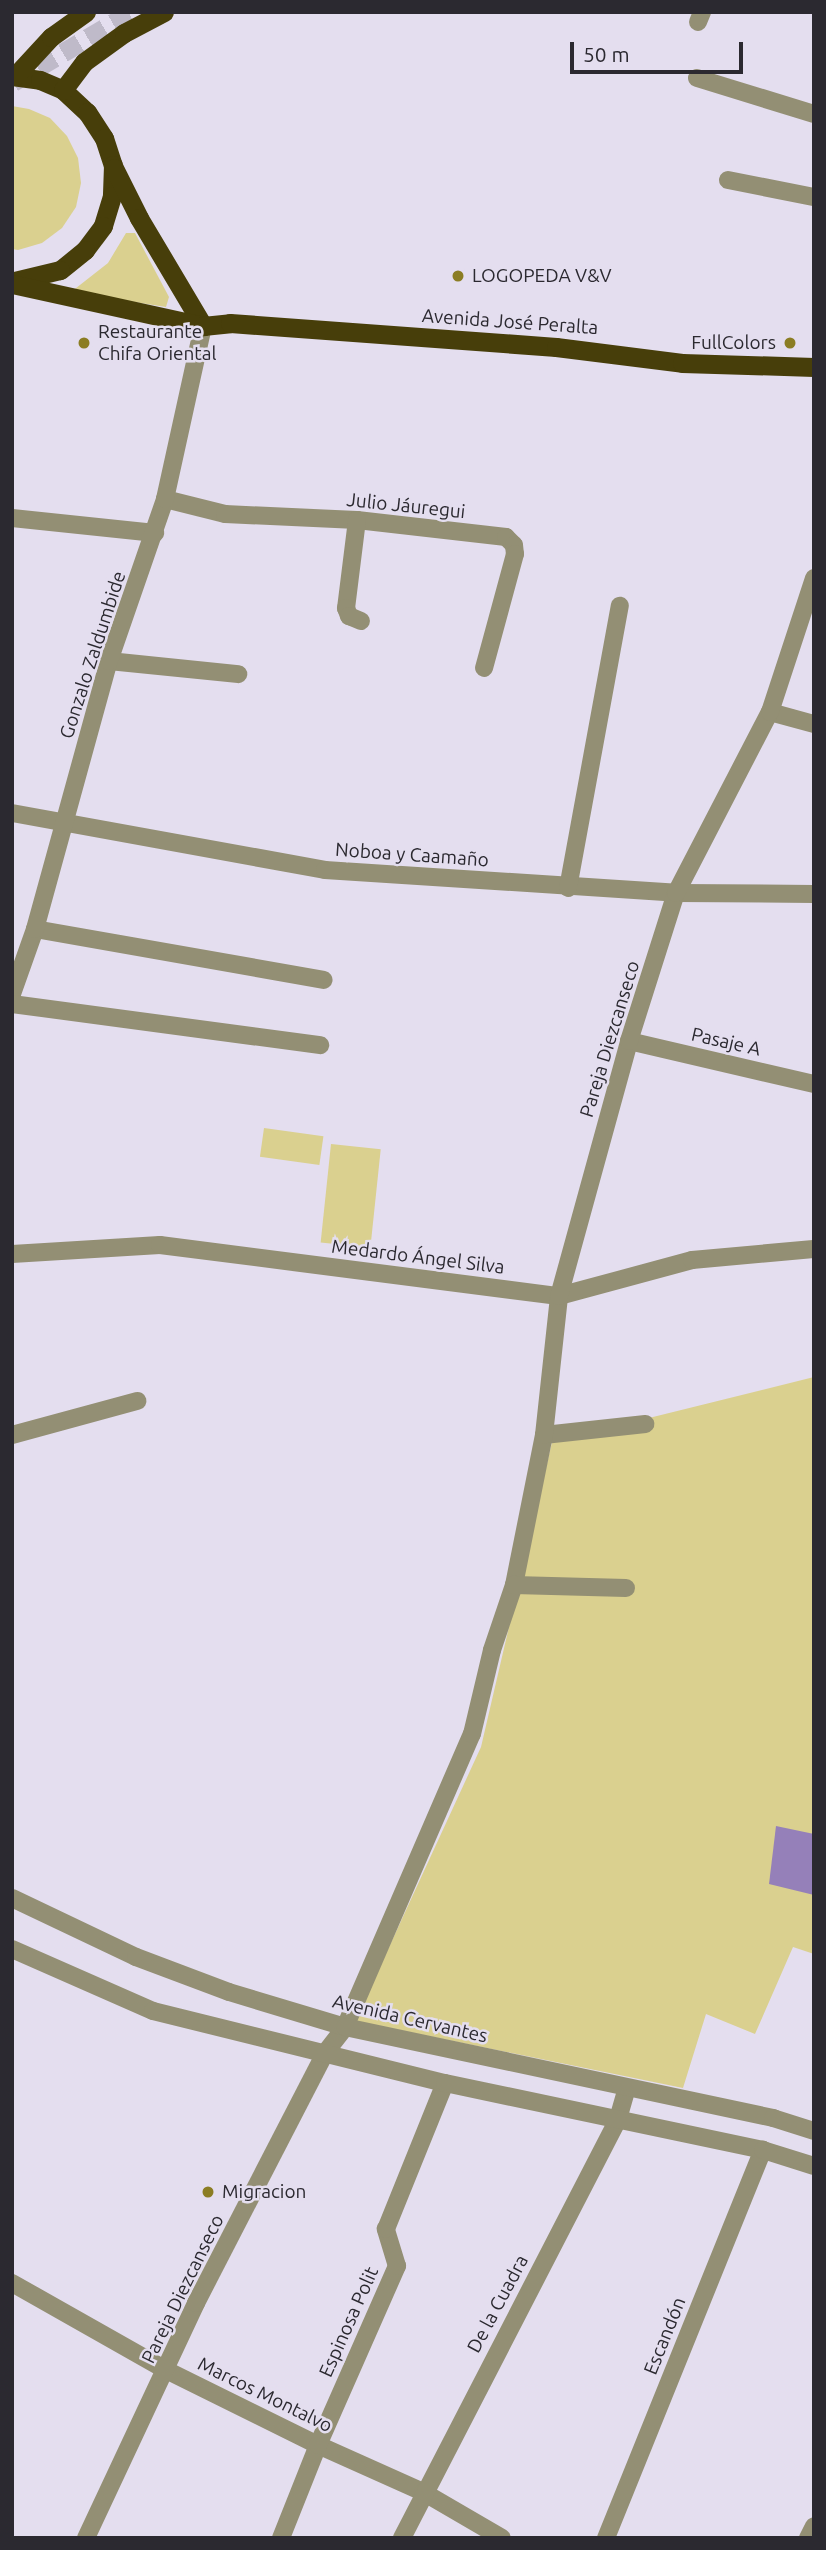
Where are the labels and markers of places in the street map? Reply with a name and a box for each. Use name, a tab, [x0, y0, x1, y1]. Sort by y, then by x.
place label: LOGOPEDA V&V	[472, 265, 612, 287]
marker: LOGOPEDA V&V	[450, 268, 466, 284]
place label: Restaurante Chifa Oriental	[98, 321, 217, 365]
place label: FullColors	[691, 332, 776, 354]
marker: Restaurante Chifa Oriental	[76, 335, 92, 351]
marker: FullColors	[782, 335, 798, 351]
place label: Migracion	[222, 2181, 306, 2203]
marker: Migracion	[200, 2184, 216, 2200]

